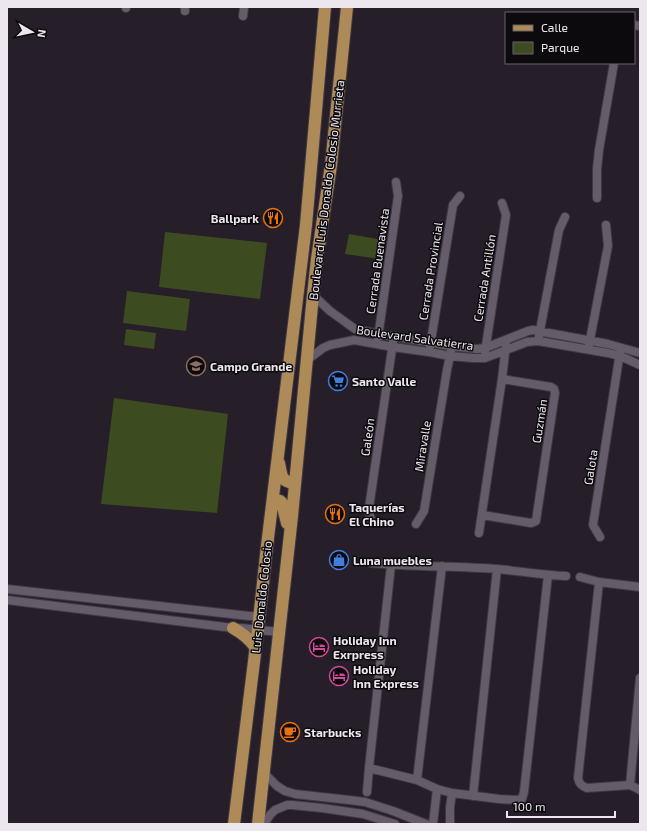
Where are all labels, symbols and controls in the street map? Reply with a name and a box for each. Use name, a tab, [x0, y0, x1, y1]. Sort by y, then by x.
north arrow	[12, 12, 52, 52]
legend	[505, 12, 635, 64]
text: Calle	[541, 20, 568, 34]
text: N	[35, 29, 49, 39]
text: Parque	[541, 40, 579, 54]
street label: Boulevard Luis Donaldo Colosio Murrieta	[306, 79, 346, 301]
restaurant icon: Ballpark	[262, 207, 284, 229]
street label: Cerrada Buenavista	[363, 207, 391, 315]
place label: Ballpark	[211, 211, 259, 225]
street label: Cerrada Provincial	[415, 220, 445, 321]
street label: Cerrada Antillón	[470, 233, 498, 323]
street label: Boulevard Salvatierra	[356, 322, 474, 352]
school or university icon: Campo Grande	[185, 355, 207, 377]
place label: Campo Grande	[210, 359, 292, 373]
supermarket icon: Santo Valle	[327, 370, 349, 392]
place label: Santo Valle	[352, 374, 416, 388]
street label: Guzmán	[529, 398, 549, 444]
street label: Galeón	[357, 417, 377, 457]
street label: Miravalle	[411, 420, 433, 472]
street label: Galota	[580, 448, 600, 486]
place label: Taquerías El Chino	[349, 500, 405, 528]
restaurant icon: Taquerías El Chino	[324, 503, 346, 525]
street label: Luis Donaldo Colosio	[248, 540, 274, 654]
shop icon: Luna muebles	[328, 549, 350, 571]
place label: Luna muebles	[353, 553, 432, 567]
place label: Holiday Inn Exrpress	[333, 633, 397, 661]
hotel icon: Holiday Inn Exrpress	[308, 636, 330, 658]
place label: Holiday Inn Express	[353, 662, 419, 690]
hotel icon: Holiday Inn Express	[328, 665, 350, 687]
cafe icon: Starbucks	[279, 721, 301, 743]
place label: Starbucks	[304, 725, 361, 739]
scale bar	[507, 793, 615, 819]
text: 100 m	[513, 799, 545, 813]

